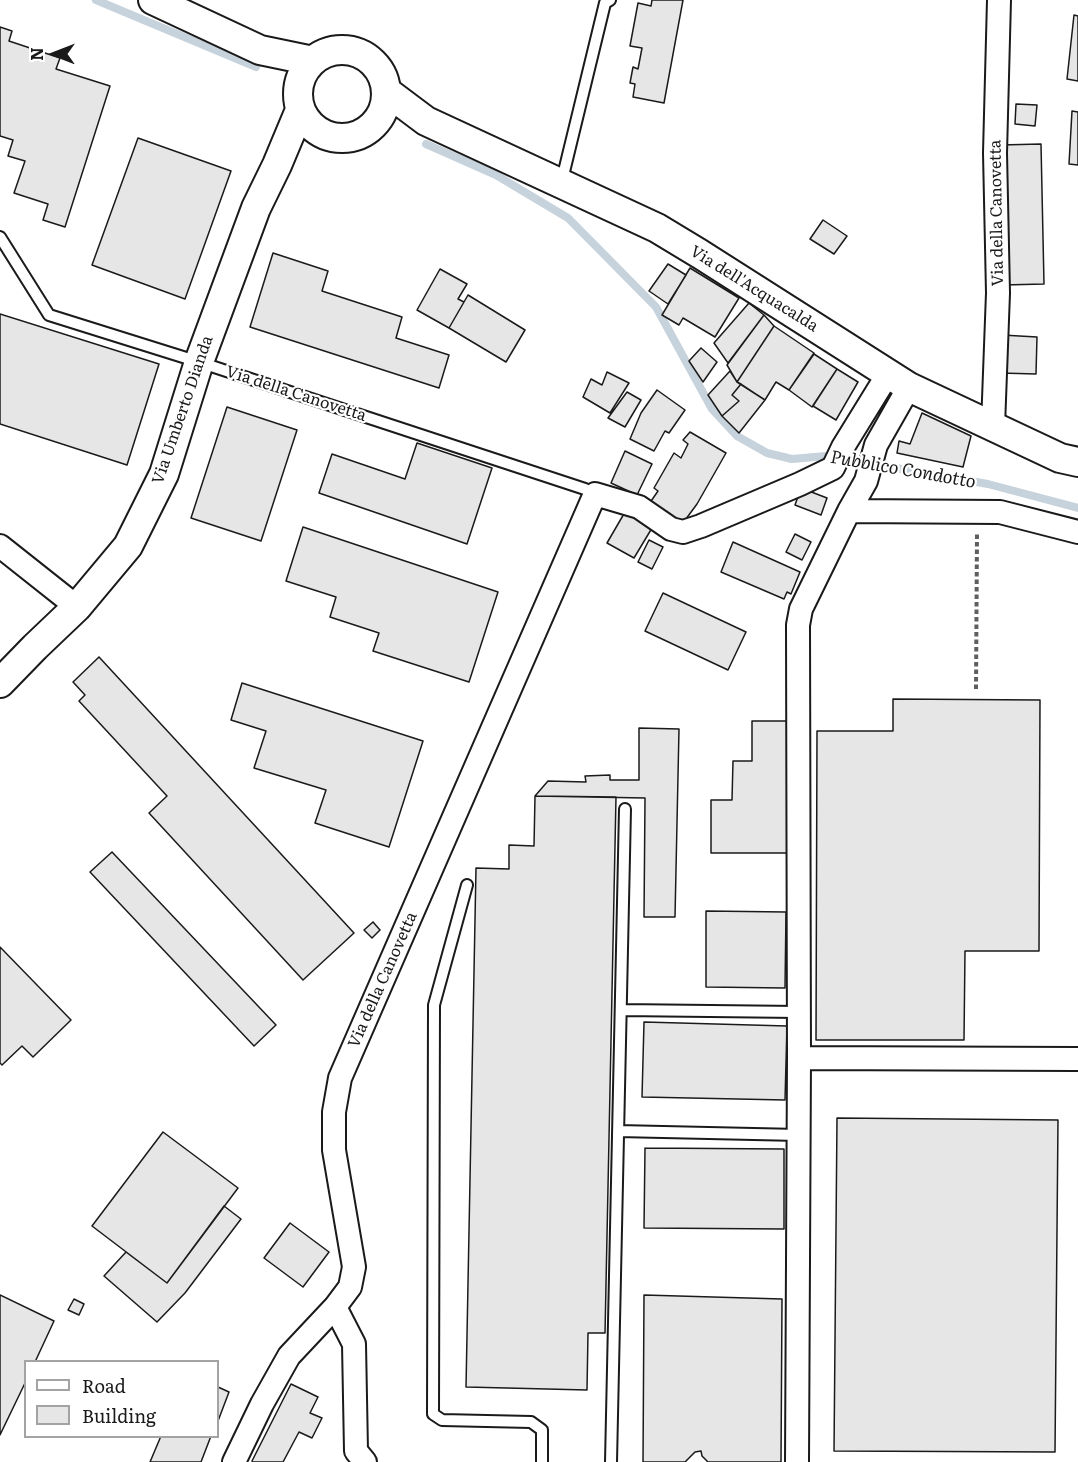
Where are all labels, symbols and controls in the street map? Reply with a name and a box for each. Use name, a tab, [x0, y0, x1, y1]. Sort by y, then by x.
north arrow	[24, 24, 84, 84]
text: N	[24, 47, 48, 61]
street label: Via della Canovetta	[986, 140, 1008, 286]
street label: Via dell'Acquacalda	[686, 242, 822, 336]
street label: Via Umberto Dianda	[149, 333, 217, 487]
street label: Via della Canovetta	[223, 362, 369, 426]
water label: Pubblico Condotto	[829, 447, 977, 493]
street label: Via della Canovetta	[344, 909, 422, 1051]
legend	[24, 1360, 219, 1438]
text: Road	[82, 1372, 126, 1399]
text: Building	[82, 1402, 156, 1429]

